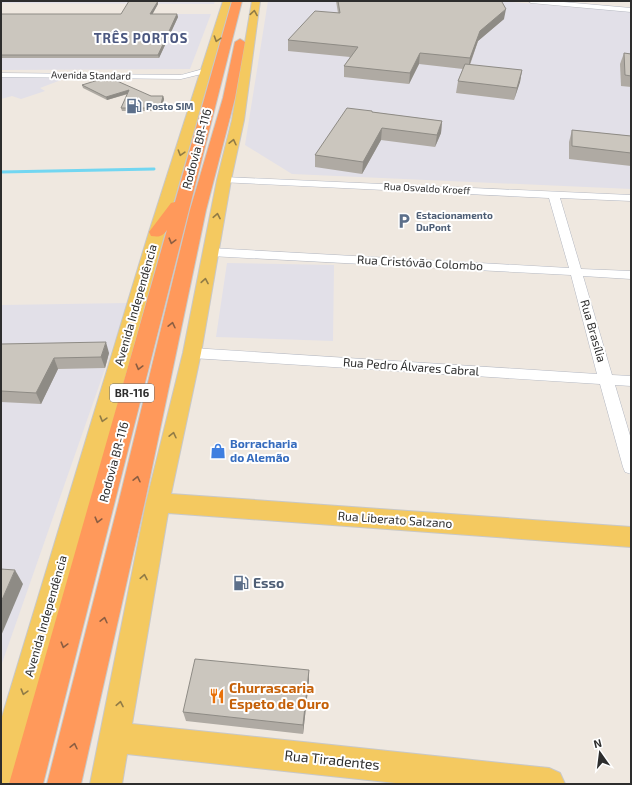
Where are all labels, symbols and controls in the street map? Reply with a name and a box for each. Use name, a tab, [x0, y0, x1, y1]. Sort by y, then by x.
one-way arrow	[249, 10, 258, 16]
district label: TRÊS PORTOS	[94, 30, 188, 46]
one-way arrow	[213, 35, 222, 42]
street label: Avenida Standard	[51, 68, 131, 82]
fuel station icon: Posto SIM	[125, 97, 143, 115]
place label: Posto SIM	[146, 100, 193, 112]
street label: Rodovia BR-116	[179, 107, 214, 190]
one-way arrow	[228, 138, 236, 145]
one-way arrow	[177, 149, 186, 156]
street label: Rua Osvaldo Kroeff	[383, 180, 471, 196]
place label: Estacionamento DuPont	[416, 209, 493, 233]
parking icon: Estacionamento DuPont	[395, 212, 413, 230]
one-way arrow	[212, 213, 220, 219]
one-way arrow	[169, 238, 177, 245]
street label: Avenida Independência	[111, 242, 159, 367]
street label: Rua Cristóvão Colombo	[357, 252, 484, 272]
one-way arrow	[200, 278, 208, 284]
street label: Rua Brasília	[578, 298, 610, 364]
one-way arrow	[167, 322, 175, 329]
street label: Rua Pedro Álvares Cabral	[343, 354, 480, 378]
one-way arrow	[135, 363, 144, 370]
road number: BR-116	[110, 384, 154, 402]
one-way arrow	[99, 415, 108, 422]
street label: Rodovia BR-116	[96, 420, 131, 503]
one-way arrow	[169, 432, 177, 439]
place label: Borracharia do Alemão	[230, 436, 297, 464]
shop icon: Borracharia do Alemão	[209, 442, 227, 460]
one-way arrow	[132, 476, 140, 483]
street label: Rua Liberato Salzano	[337, 508, 453, 530]
one-way arrow	[95, 517, 103, 523]
street label: Avenida Independência	[21, 553, 69, 678]
one-way arrow	[140, 573, 148, 580]
fuel station icon: Esso	[232, 574, 250, 592]
place label: Esso	[253, 574, 284, 591]
one-way arrow	[99, 616, 107, 623]
one-way arrow	[60, 641, 69, 648]
place label: Churrascaria Espeto de Ouro	[229, 679, 329, 712]
restaurant icon: Churrascaria Espeto de Ouro	[208, 687, 226, 705]
one-way arrow	[20, 688, 29, 695]
one-way arrow	[116, 701, 124, 707]
north arrow	[580, 733, 620, 773]
text: N	[592, 736, 603, 750]
one-way arrow	[69, 743, 77, 749]
street label: Rua Tiradentes	[284, 746, 381, 773]

